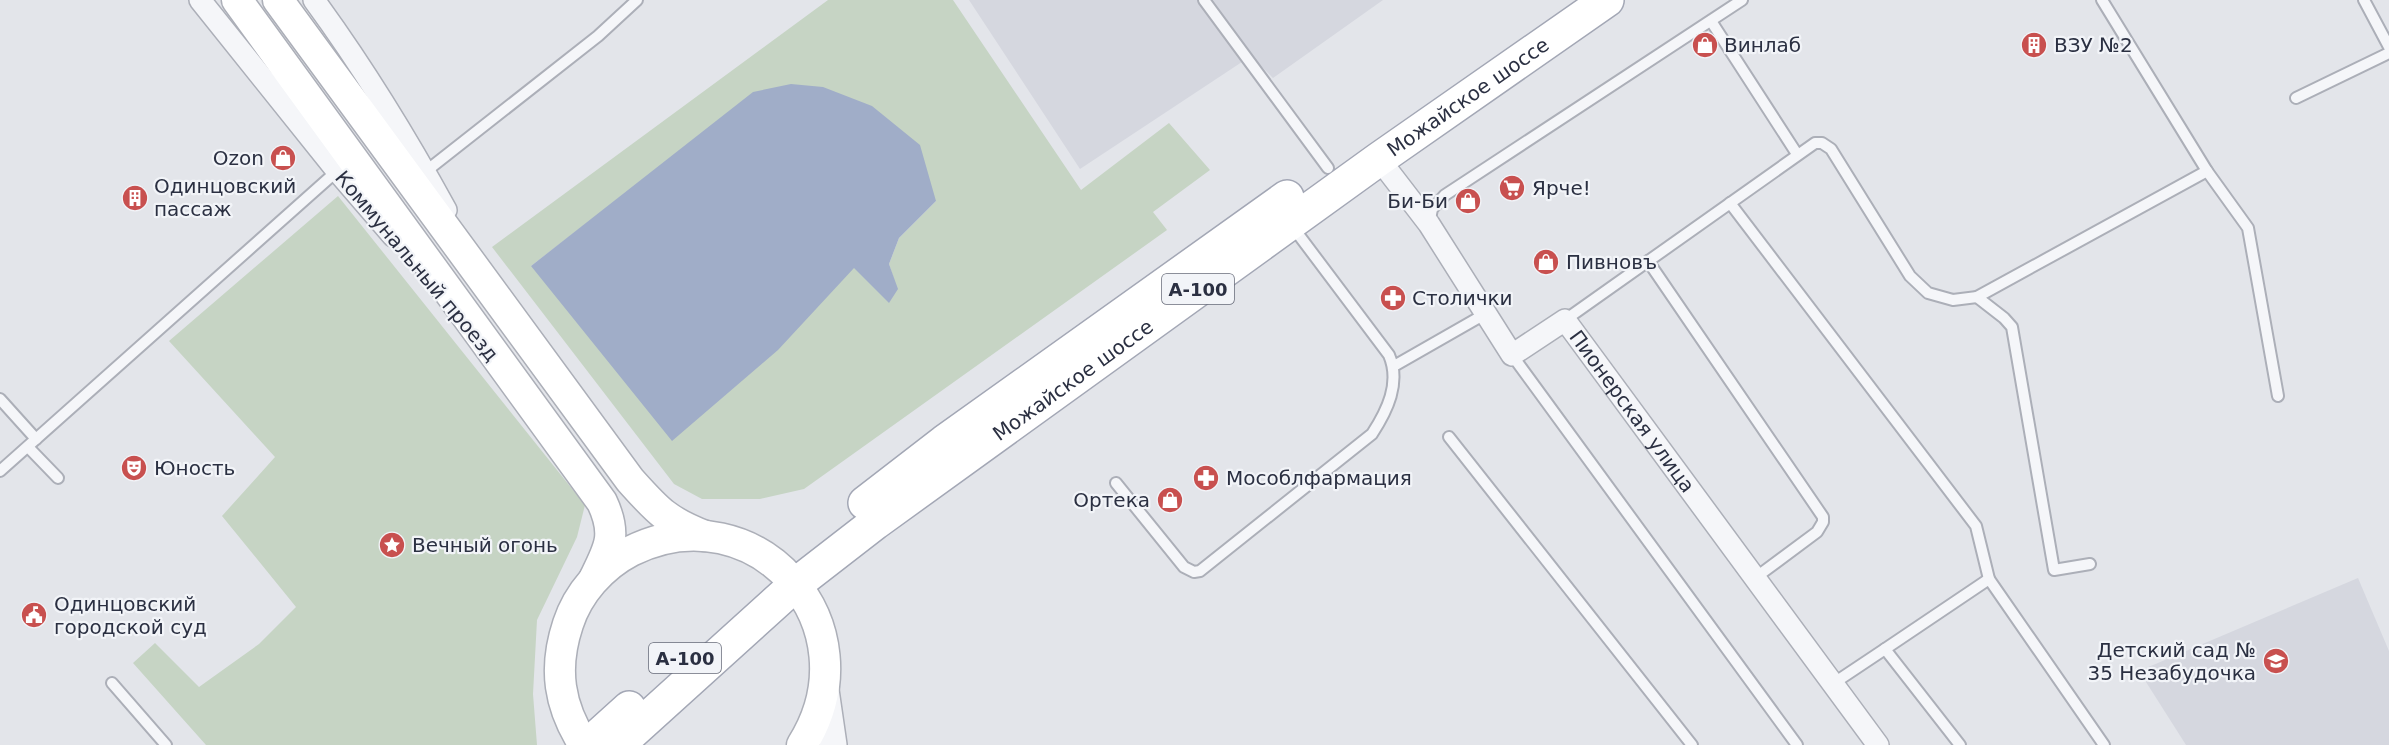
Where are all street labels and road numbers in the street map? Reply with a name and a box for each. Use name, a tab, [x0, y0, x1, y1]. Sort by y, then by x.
street label: Можайское шоссе	[1383, 32, 1553, 162]
street label: Коммунальный проезд	[330, 166, 504, 366]
road number: А-100	[1162, 274, 1234, 304]
street label: Можайское шоссе	[988, 314, 1158, 446]
street label: Пионерская улица	[1565, 325, 1700, 497]
road number: А-100	[649, 643, 721, 673]

